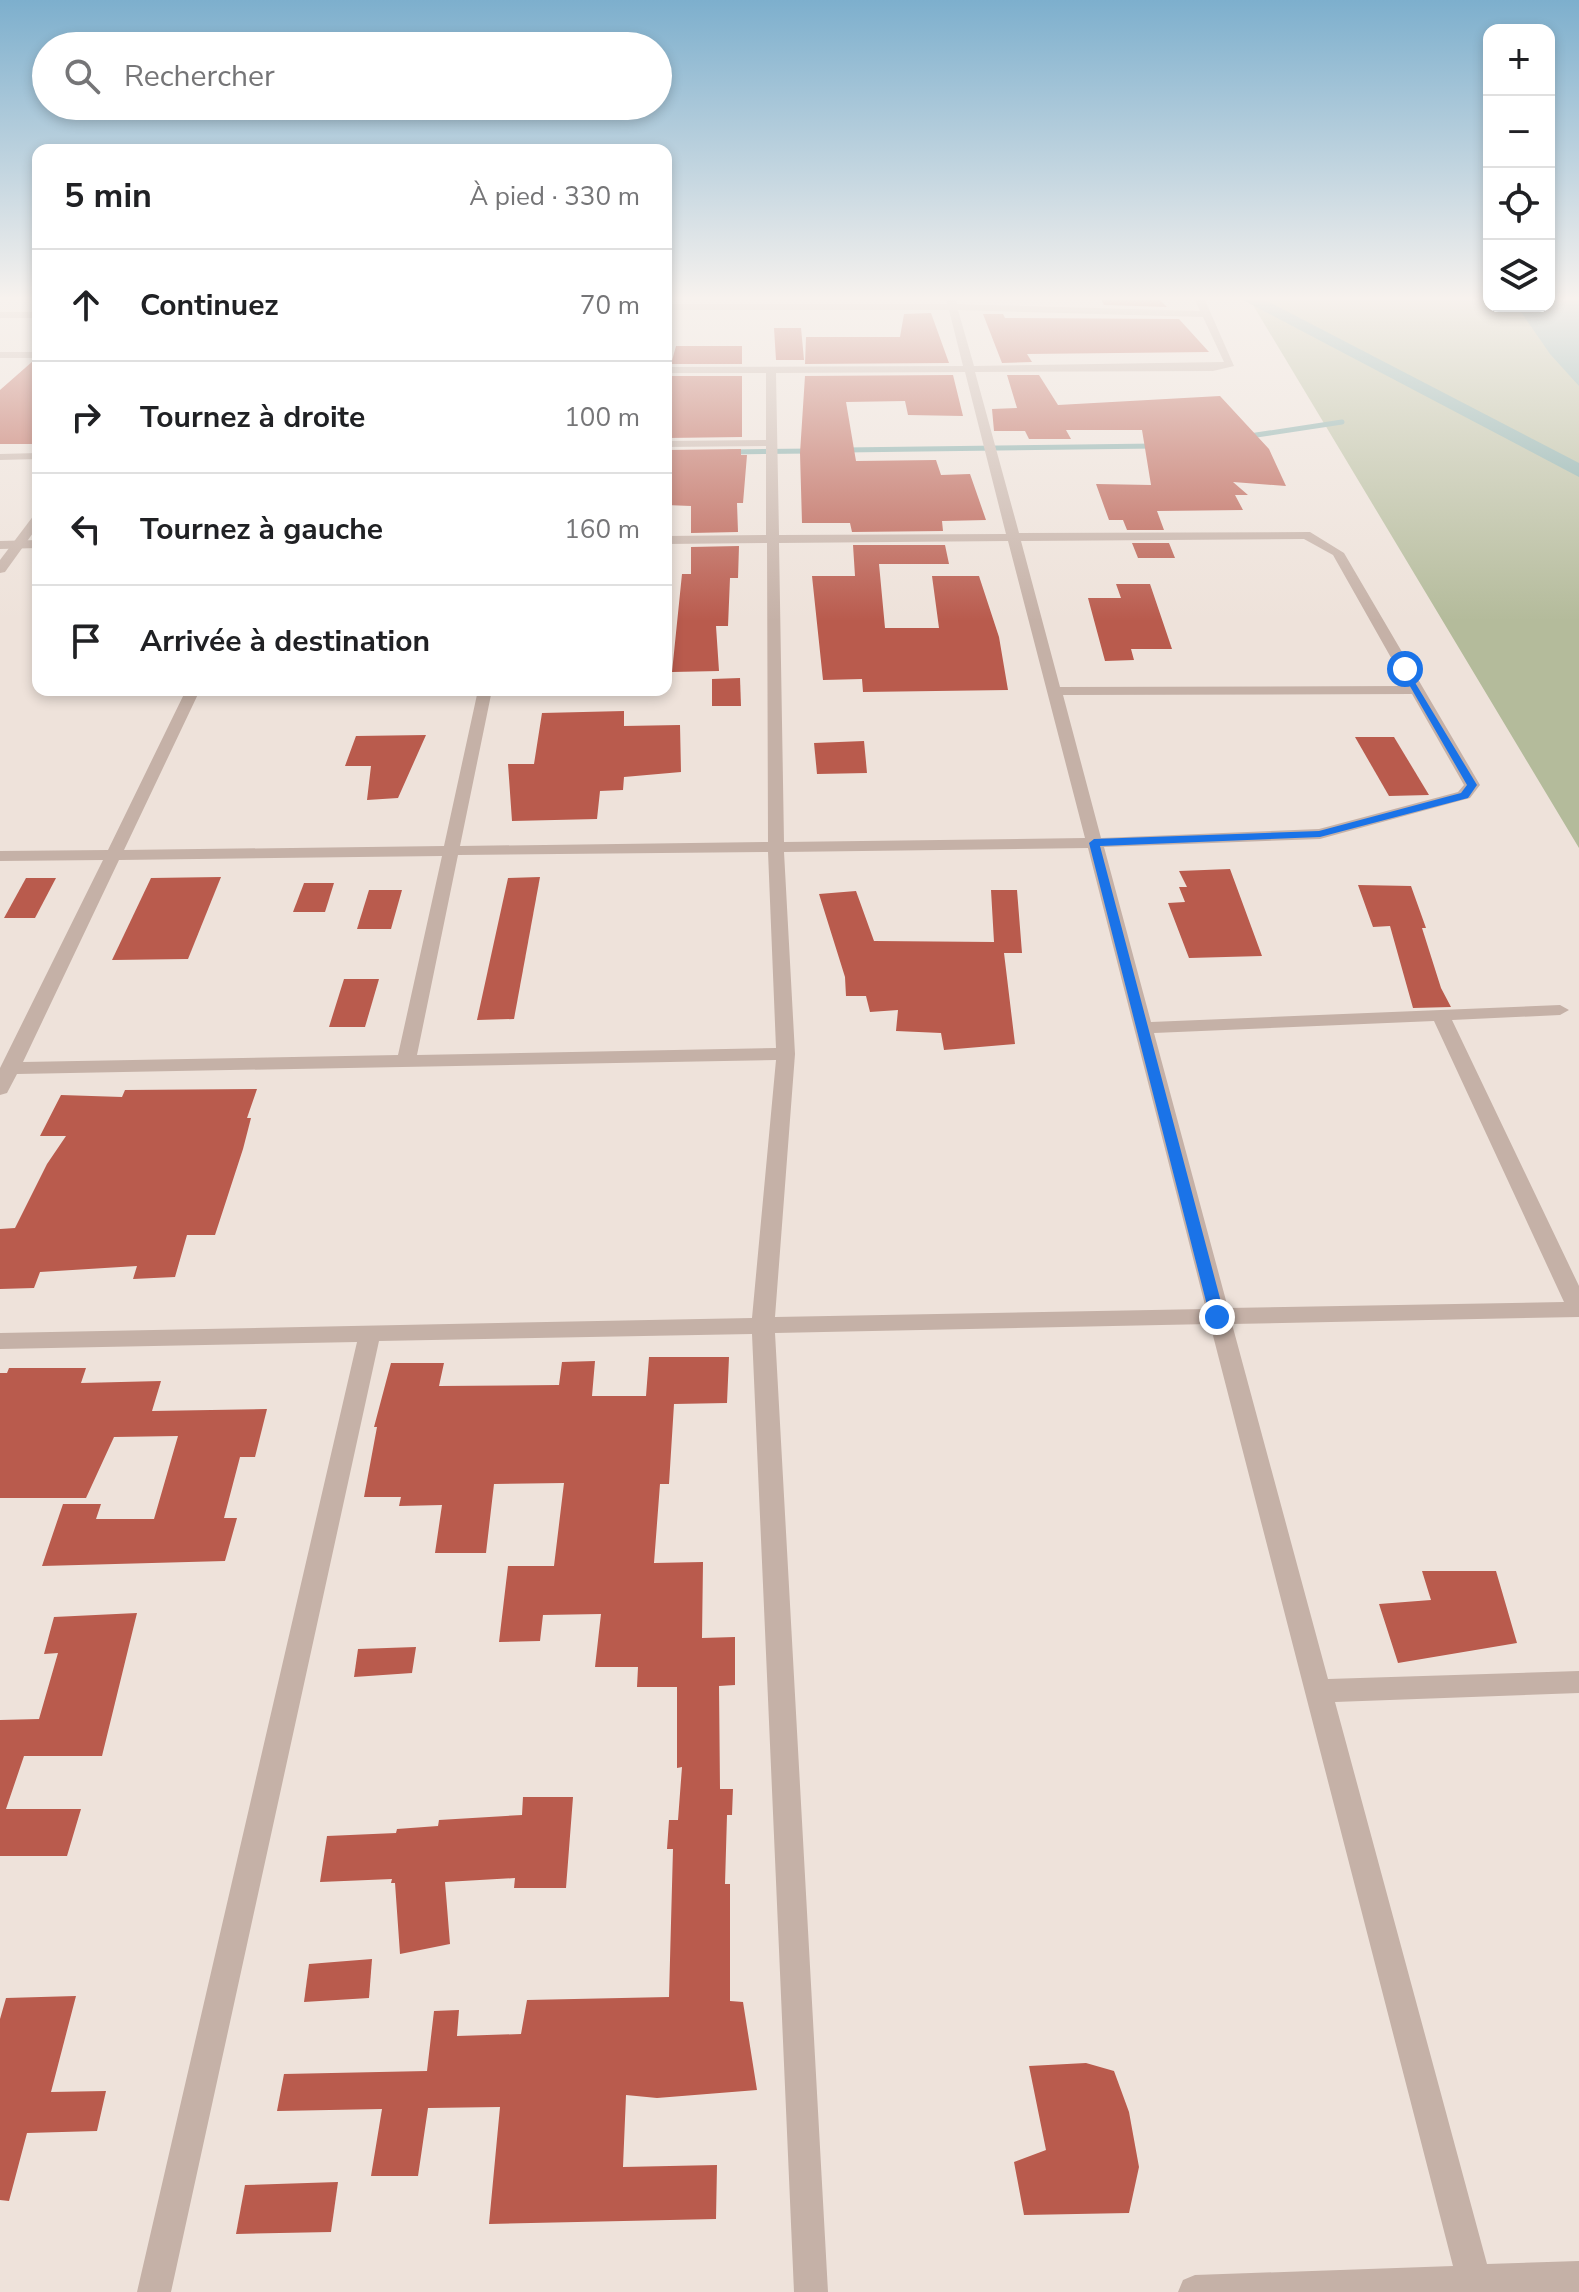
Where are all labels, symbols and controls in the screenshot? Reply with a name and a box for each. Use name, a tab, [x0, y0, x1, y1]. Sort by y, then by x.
map controls	[1483, 24, 1555, 312]
button: +	[1483, 24, 1555, 96]
search box	[32, 32, 672, 120]
icon: search	[60, 54, 104, 98]
text: Rechercher	[124, 56, 275, 97]
button: −	[1483, 96, 1555, 168]
button: locate	[1483, 168, 1555, 240]
text: 5 min	[64, 173, 152, 219]
text: À pied · 330 m	[469, 179, 640, 214]
button: layers	[1483, 240, 1555, 312]
icon: ahead	[64, 283, 108, 327]
text: Continuez	[140, 285, 279, 326]
text: 70 m	[580, 288, 640, 323]
icon: right	[64, 395, 108, 439]
text: Tournez à droite	[140, 397, 365, 438]
text: 100 m	[564, 400, 640, 435]
icon: left	[64, 507, 108, 551]
text: Tournez à gauche	[140, 509, 383, 550]
text: 160 m	[564, 512, 640, 547]
icon: arrive	[64, 619, 108, 663]
text: Arrivée à destination	[140, 621, 430, 662]
route start	[1387, 651, 1423, 687]
route end	[1199, 1299, 1235, 1335]

